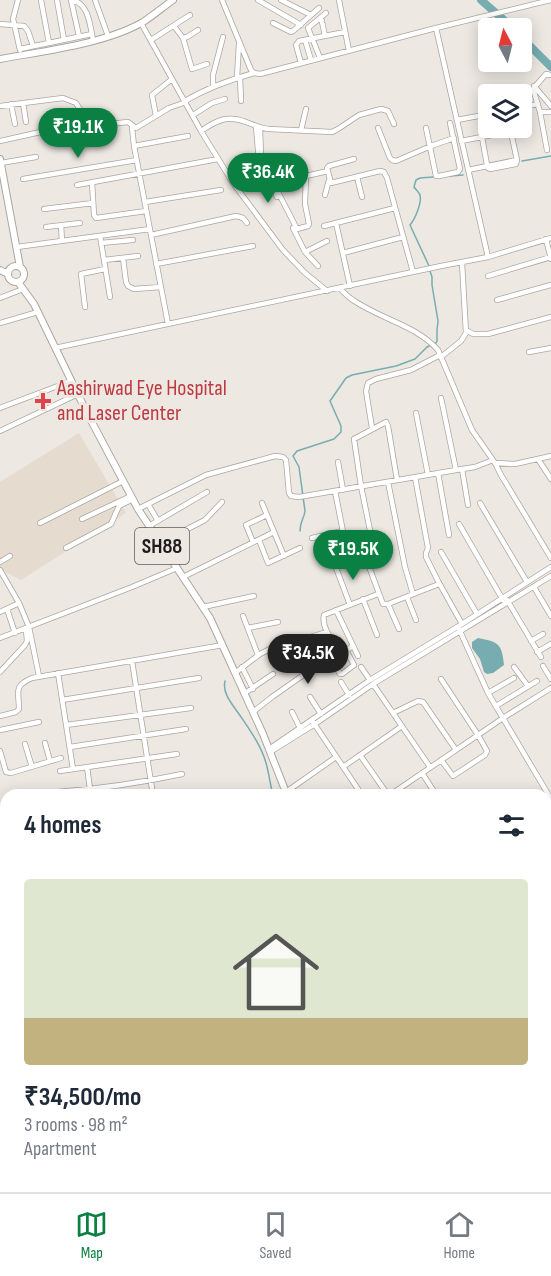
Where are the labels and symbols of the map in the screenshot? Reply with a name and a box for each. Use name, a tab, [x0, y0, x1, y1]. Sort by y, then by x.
north arrow	[478, 18, 532, 72]
pin: ₹19.1K	[29, 108, 127, 159]
pin: ₹36.4K	[219, 153, 317, 204]
place label: Aashirwad Eye Hospital and Laser Center	[56, 375, 227, 427]
marker: Aashirwad Eye Hospital and Laser Center	[34, 392, 52, 410]
road number: SH88	[135, 528, 189, 564]
pin: ₹19.5K	[304, 530, 402, 581]
pin: ₹34.5K	[259, 634, 357, 685]

